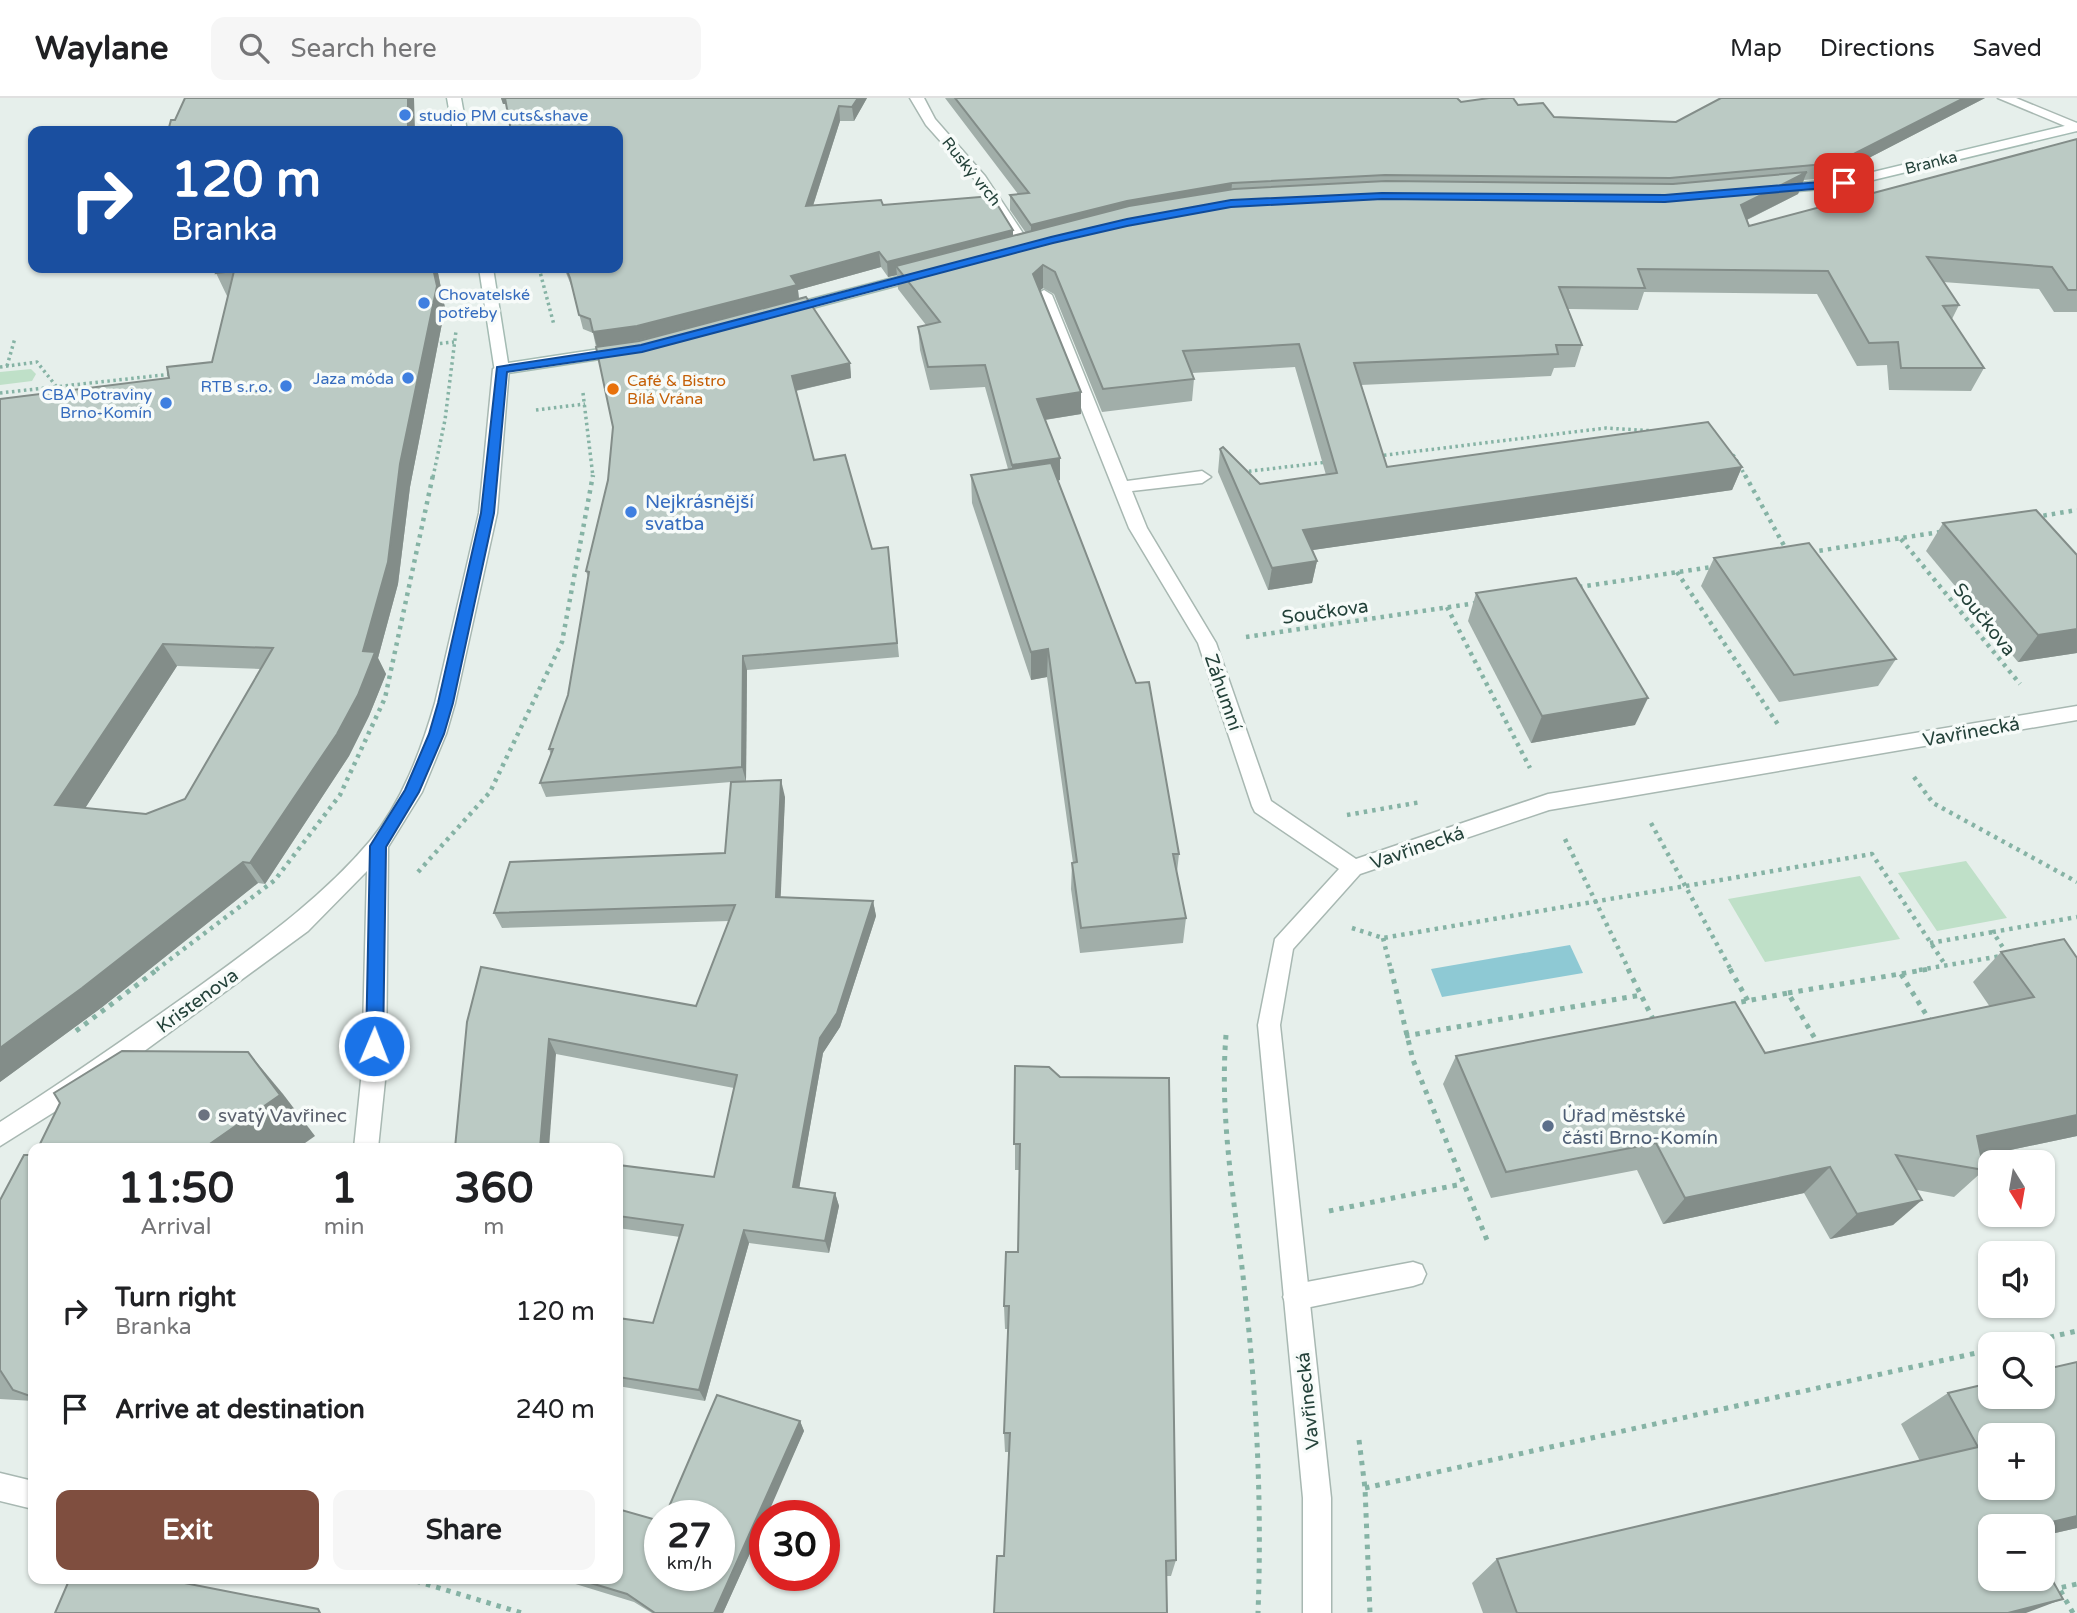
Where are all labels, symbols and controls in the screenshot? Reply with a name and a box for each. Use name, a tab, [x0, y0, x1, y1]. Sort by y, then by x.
search box	[211, 17, 701, 80]
text: Waylane	[35, 29, 169, 68]
icon: search	[235, 29, 273, 67]
text: Search here	[291, 33, 437, 64]
text: Map	[1730, 34, 1782, 63]
text: Directions	[1820, 34, 1935, 63]
text: Saved	[1973, 34, 2042, 63]
place label: studio PM cuts&shave	[419, 106, 588, 126]
marker: studio PM cuts&shave	[397, 107, 413, 123]
street label: Ruský vrch	[937, 133, 1005, 210]
street label: Branka	[1903, 147, 1960, 179]
text: 120 m	[171, 151, 321, 210]
pin	[1814, 153, 1874, 213]
icon: right	[56, 154, 147, 245]
icon: arrive	[1825, 164, 1863, 202]
text: Branka	[171, 211, 278, 249]
place label: Chovatelské potřeby	[438, 285, 530, 323]
marker: Chovatelské potřeby	[416, 295, 432, 311]
place label: Jaza móda	[313, 369, 394, 389]
marker: Jaza móda	[400, 370, 416, 386]
place label: Café & Bistro Bílá Vrána	[627, 371, 726, 409]
place label: RTB s.r.o.	[200, 377, 272, 397]
marker: RTB s.r.o.	[278, 378, 294, 394]
marker: Café & Bistro Bílá Vrána	[605, 381, 621, 397]
place label: CBA Potraviny Brno-Komín	[42, 385, 152, 423]
marker: CBA Potraviny Brno-Komín	[158, 395, 174, 411]
place label: Nejkrásnější svatba	[645, 491, 754, 535]
marker: Nejkrásnější svatba	[623, 504, 639, 520]
street label: Součkova	[1948, 579, 2020, 660]
street label: Součkova	[1280, 595, 1370, 629]
street label: Záhumní	[1200, 651, 1246, 734]
street label: Vavřinecká	[1921, 713, 2021, 751]
street label: Vavřinecká	[1367, 822, 1467, 874]
street label: Kristenova	[153, 964, 243, 1038]
position arrow	[337, 1009, 411, 1083]
place label: Úřad městské části Brno-Komín	[1562, 1104, 1718, 1149]
place label: svatý Vavřinec	[218, 1105, 347, 1127]
marker: svatý Vavřinec	[196, 1107, 212, 1123]
marker: Úřad městské části Brno-Komín	[1540, 1118, 1556, 1134]
north arrow	[1978, 1150, 2054, 1227]
map controls	[1978, 1150, 2055, 1591]
text: 11:50	[118, 1163, 234, 1214]
text: 1	[331, 1163, 357, 1214]
text: 360	[454, 1163, 533, 1214]
text: Arrival	[140, 1213, 211, 1241]
text: min	[324, 1213, 365, 1241]
text: m	[483, 1213, 504, 1241]
button: sound	[1978, 1241, 2055, 1318]
text: Turn right	[115, 1282, 236, 1313]
icon: right	[56, 1292, 94, 1330]
text: 120 m	[515, 1296, 595, 1327]
text: Branka	[115, 1313, 192, 1341]
button: search	[1978, 1332, 2055, 1409]
street label: Vavřinecká	[1292, 1351, 1324, 1451]
icon: arrive	[56, 1390, 94, 1428]
text: Arrive at destination	[115, 1394, 365, 1425]
text: 240 m	[515, 1394, 595, 1425]
button: +	[1978, 1423, 2055, 1500]
button: Exit	[56, 1490, 319, 1570]
button: Share	[333, 1490, 595, 1570]
speed limit sign: 30	[749, 1500, 840, 1591]
button: −	[1978, 1514, 2055, 1591]
text: 27	[668, 1515, 711, 1557]
text: km/h	[667, 1552, 712, 1574]

